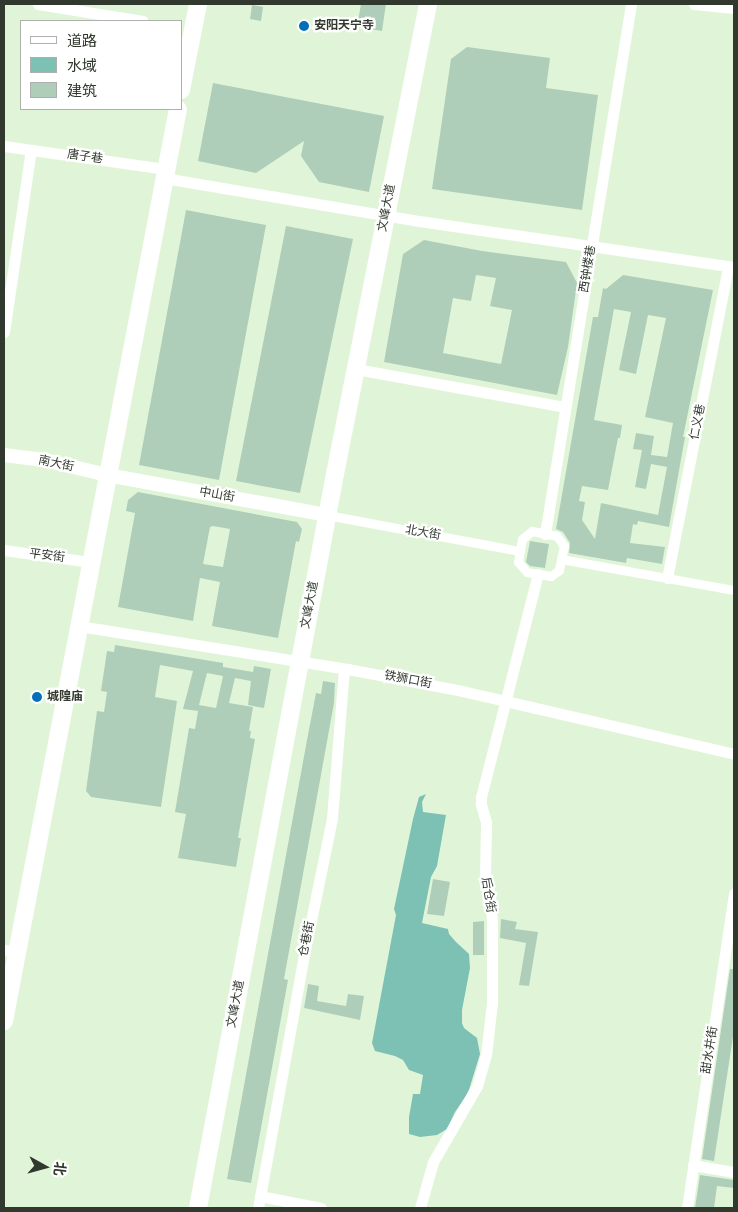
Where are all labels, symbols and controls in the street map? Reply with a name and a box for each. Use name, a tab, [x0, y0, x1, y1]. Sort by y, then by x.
place label: 安阳天宁寺	[314, 19, 374, 33]
legend	[20, 20, 182, 110]
marker: 安阳天宁寺	[298, 20, 310, 32]
text: 道路	[67, 32, 97, 50]
text: 水域	[67, 57, 97, 75]
text: 建筑	[67, 82, 97, 100]
street label: 唐子巷	[66, 147, 104, 167]
street label: 文峰大道	[375, 183, 399, 233]
street label: 西钟楼巷	[577, 244, 599, 294]
street label: 仁义巷	[687, 403, 709, 441]
street label: 南大街	[37, 453, 75, 475]
street label: 中山街	[198, 485, 236, 505]
street label: 北大街	[404, 523, 442, 543]
street label: 平安街	[28, 547, 66, 565]
street label: 文峰大道	[298, 580, 322, 630]
street label: 铁狮口街	[383, 668, 433, 692]
place label: 城隍庙	[47, 690, 83, 704]
marker: 城隍庙	[31, 691, 43, 703]
street label: 后仓街	[478, 876, 498, 914]
street label: 仓巷街	[296, 920, 318, 958]
street label: 文峰大道	[224, 979, 248, 1029]
street label: 甜水井街	[699, 1025, 721, 1075]
north arrow	[20, 1142, 70, 1192]
text: 北	[51, 1161, 69, 1177]

